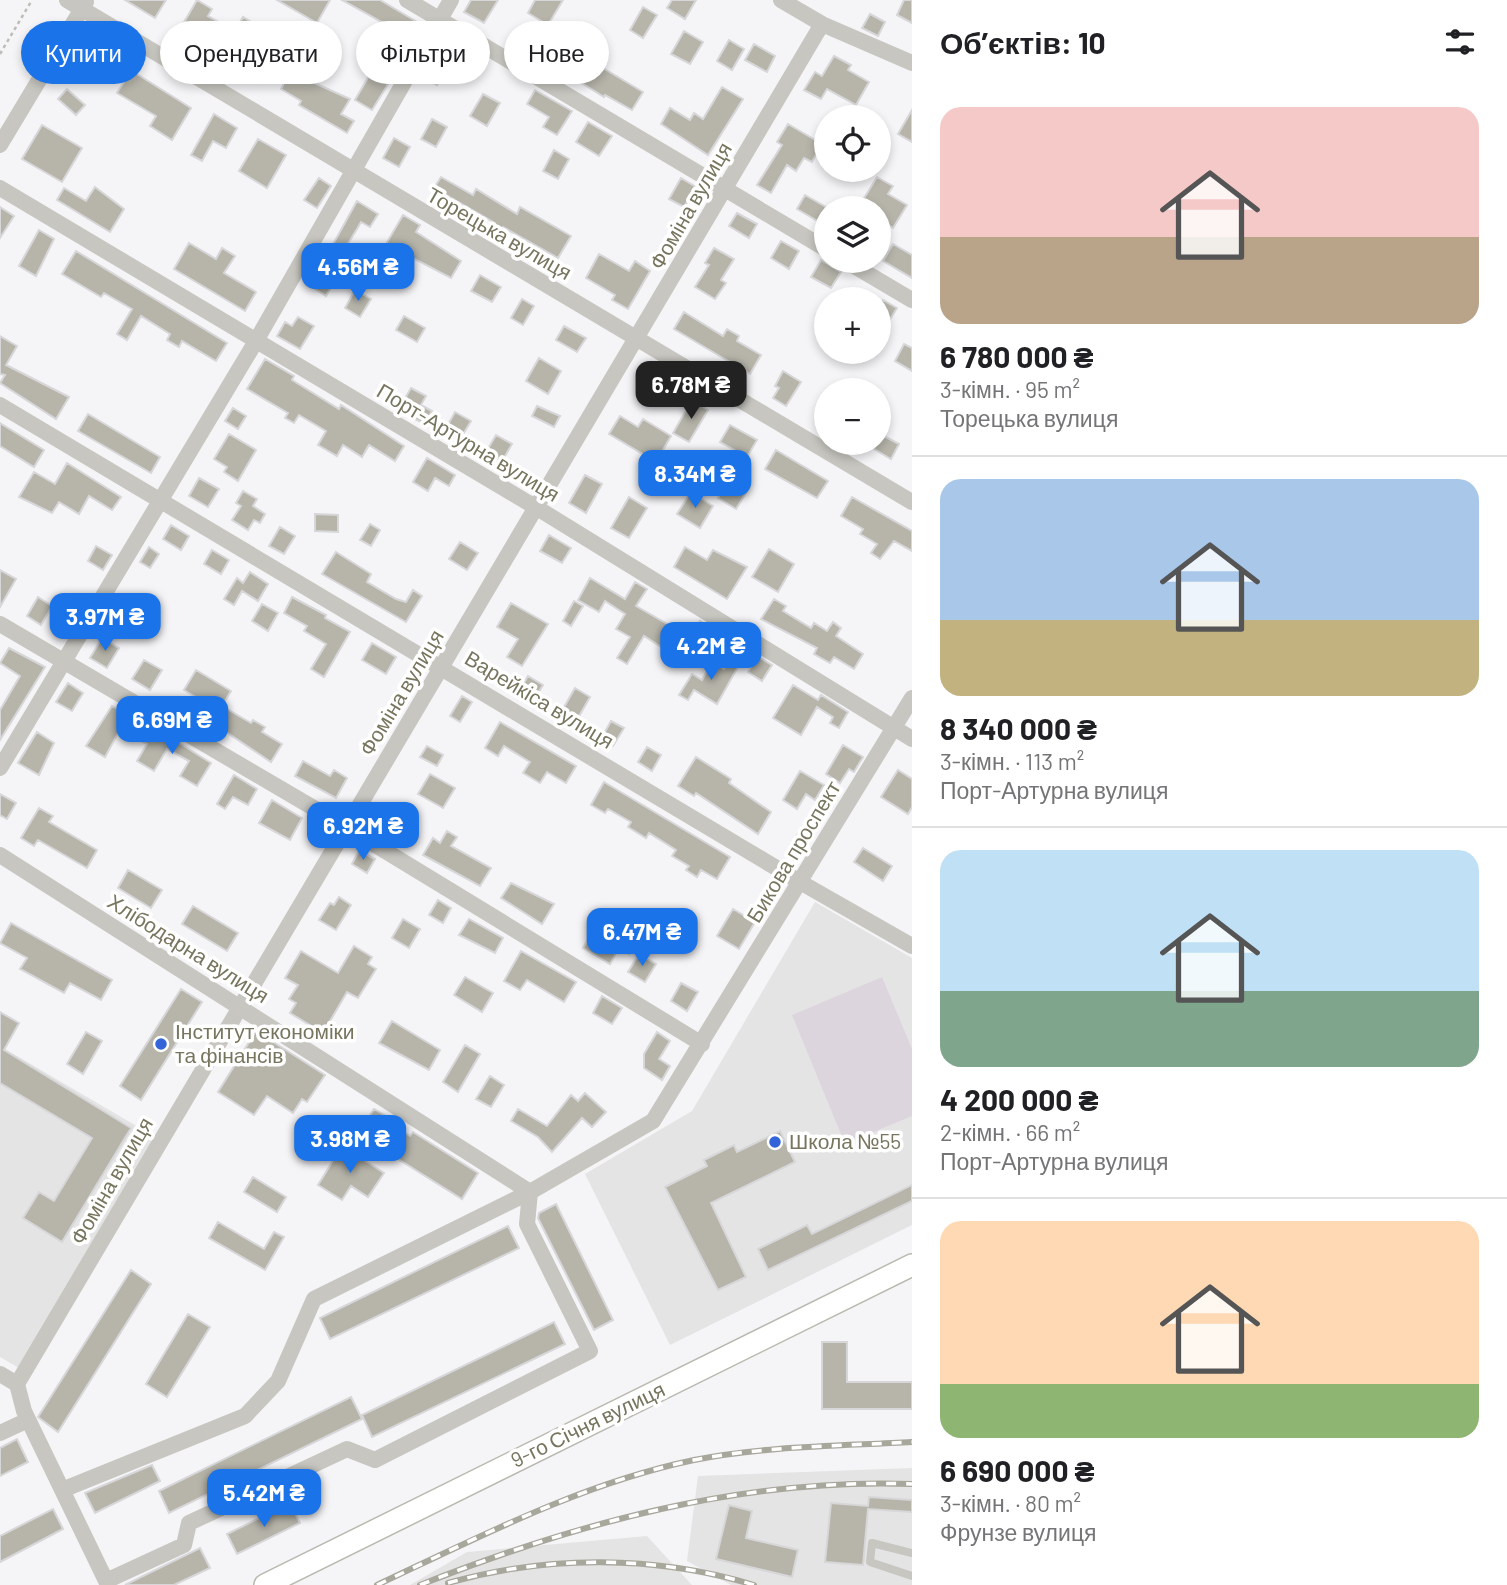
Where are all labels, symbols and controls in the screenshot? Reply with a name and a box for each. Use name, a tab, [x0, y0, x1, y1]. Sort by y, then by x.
chip: Купити	[21, 21, 146, 84]
chip: Орендувати	[160, 21, 342, 84]
chip: Фільтри	[356, 21, 490, 84]
chip: Нове	[504, 21, 609, 84]
icon: filters	[1441, 23, 1479, 61]
text: Об’єктів: 10	[940, 24, 1106, 60]
map controls	[814, 105, 891, 455]
button: locate	[814, 105, 891, 182]
street label: Фоміна вулиця	[643, 137, 736, 273]
icon: home	[1147, 152, 1273, 278]
street label: Торецька вулиця	[423, 181, 577, 284]
button: layers	[814, 196, 891, 273]
pin: 4.56M ₴	[293, 244, 423, 303]
text: 4.56M ₴	[317, 252, 399, 280]
button: +	[814, 287, 891, 364]
text: 6 780 000 ₴	[940, 338, 1094, 374]
pin: 6.78M ₴	[626, 362, 756, 421]
text: 6.78M ₴	[652, 370, 730, 398]
text: 3-кімн. · 95 m²	[940, 375, 1080, 403]
street label: Порт-Артурна вулиця	[373, 377, 565, 506]
button: −	[814, 378, 891, 455]
text: Торецька вулиця	[940, 404, 1118, 432]
pin: 8.34M ₴	[630, 450, 760, 510]
text: 8.34M ₴	[654, 459, 736, 487]
icon: home	[1147, 524, 1273, 650]
pin: 3.97M ₴	[40, 594, 170, 653]
text: 3.97M ₴	[66, 602, 144, 630]
pin: 4.2M ₴	[654, 622, 768, 682]
street label: Фоміна вулиця	[353, 625, 448, 760]
text: 4.2M ₴	[676, 631, 746, 659]
street label: Варейкіса вулиця	[461, 644, 619, 753]
pin: 6.69M ₴	[107, 696, 237, 756]
text: 6.69M ₴	[132, 705, 212, 733]
text: 8 340 000 ₴	[940, 710, 1097, 746]
text: 3-кімн. · 113 m²	[940, 747, 1084, 775]
street label: Бикова проспект	[741, 776, 845, 927]
text: Порт-Артурна вулиця	[940, 776, 1168, 804]
pin: 6.92M ₴	[298, 802, 428, 862]
text: 6.92M ₴	[323, 811, 403, 839]
street label: Хлібодарна вулиця	[104, 888, 274, 1007]
icon: home	[1147, 895, 1273, 1021]
pin: 6.47M ₴	[577, 908, 707, 968]
text: 6.47M ₴	[603, 917, 681, 945]
place label: Інститут економіки та фінансів	[175, 1018, 355, 1067]
marker: Інститут економіки та фінансів	[153, 1036, 169, 1052]
text: 4 200 000 ₴	[940, 1081, 1098, 1117]
street label: Фоміна вулиця	[64, 1112, 157, 1248]
pin: 3.98M ₴	[285, 1116, 415, 1175]
text: 2-кімн. · 66 m²	[940, 1118, 1080, 1146]
text: 3.98M ₴	[310, 1124, 390, 1152]
place label: Школа №55	[789, 1128, 901, 1153]
marker: Школа №55	[767, 1134, 783, 1150]
text: Порт-Артурна вулиця	[940, 1147, 1168, 1175]
icon: home	[1147, 1266, 1273, 1392]
street label: 9-го Січня вулиця	[506, 1376, 668, 1472]
text: 6 690 000 ₴	[940, 1452, 1095, 1488]
pin: 5.42M ₴	[199, 1470, 329, 1529]
text: 5.42M ₴	[223, 1478, 305, 1506]
text: 3-кімн. · 80 m²	[940, 1489, 1081, 1517]
text: Фрунзе вулиця	[940, 1518, 1097, 1546]

